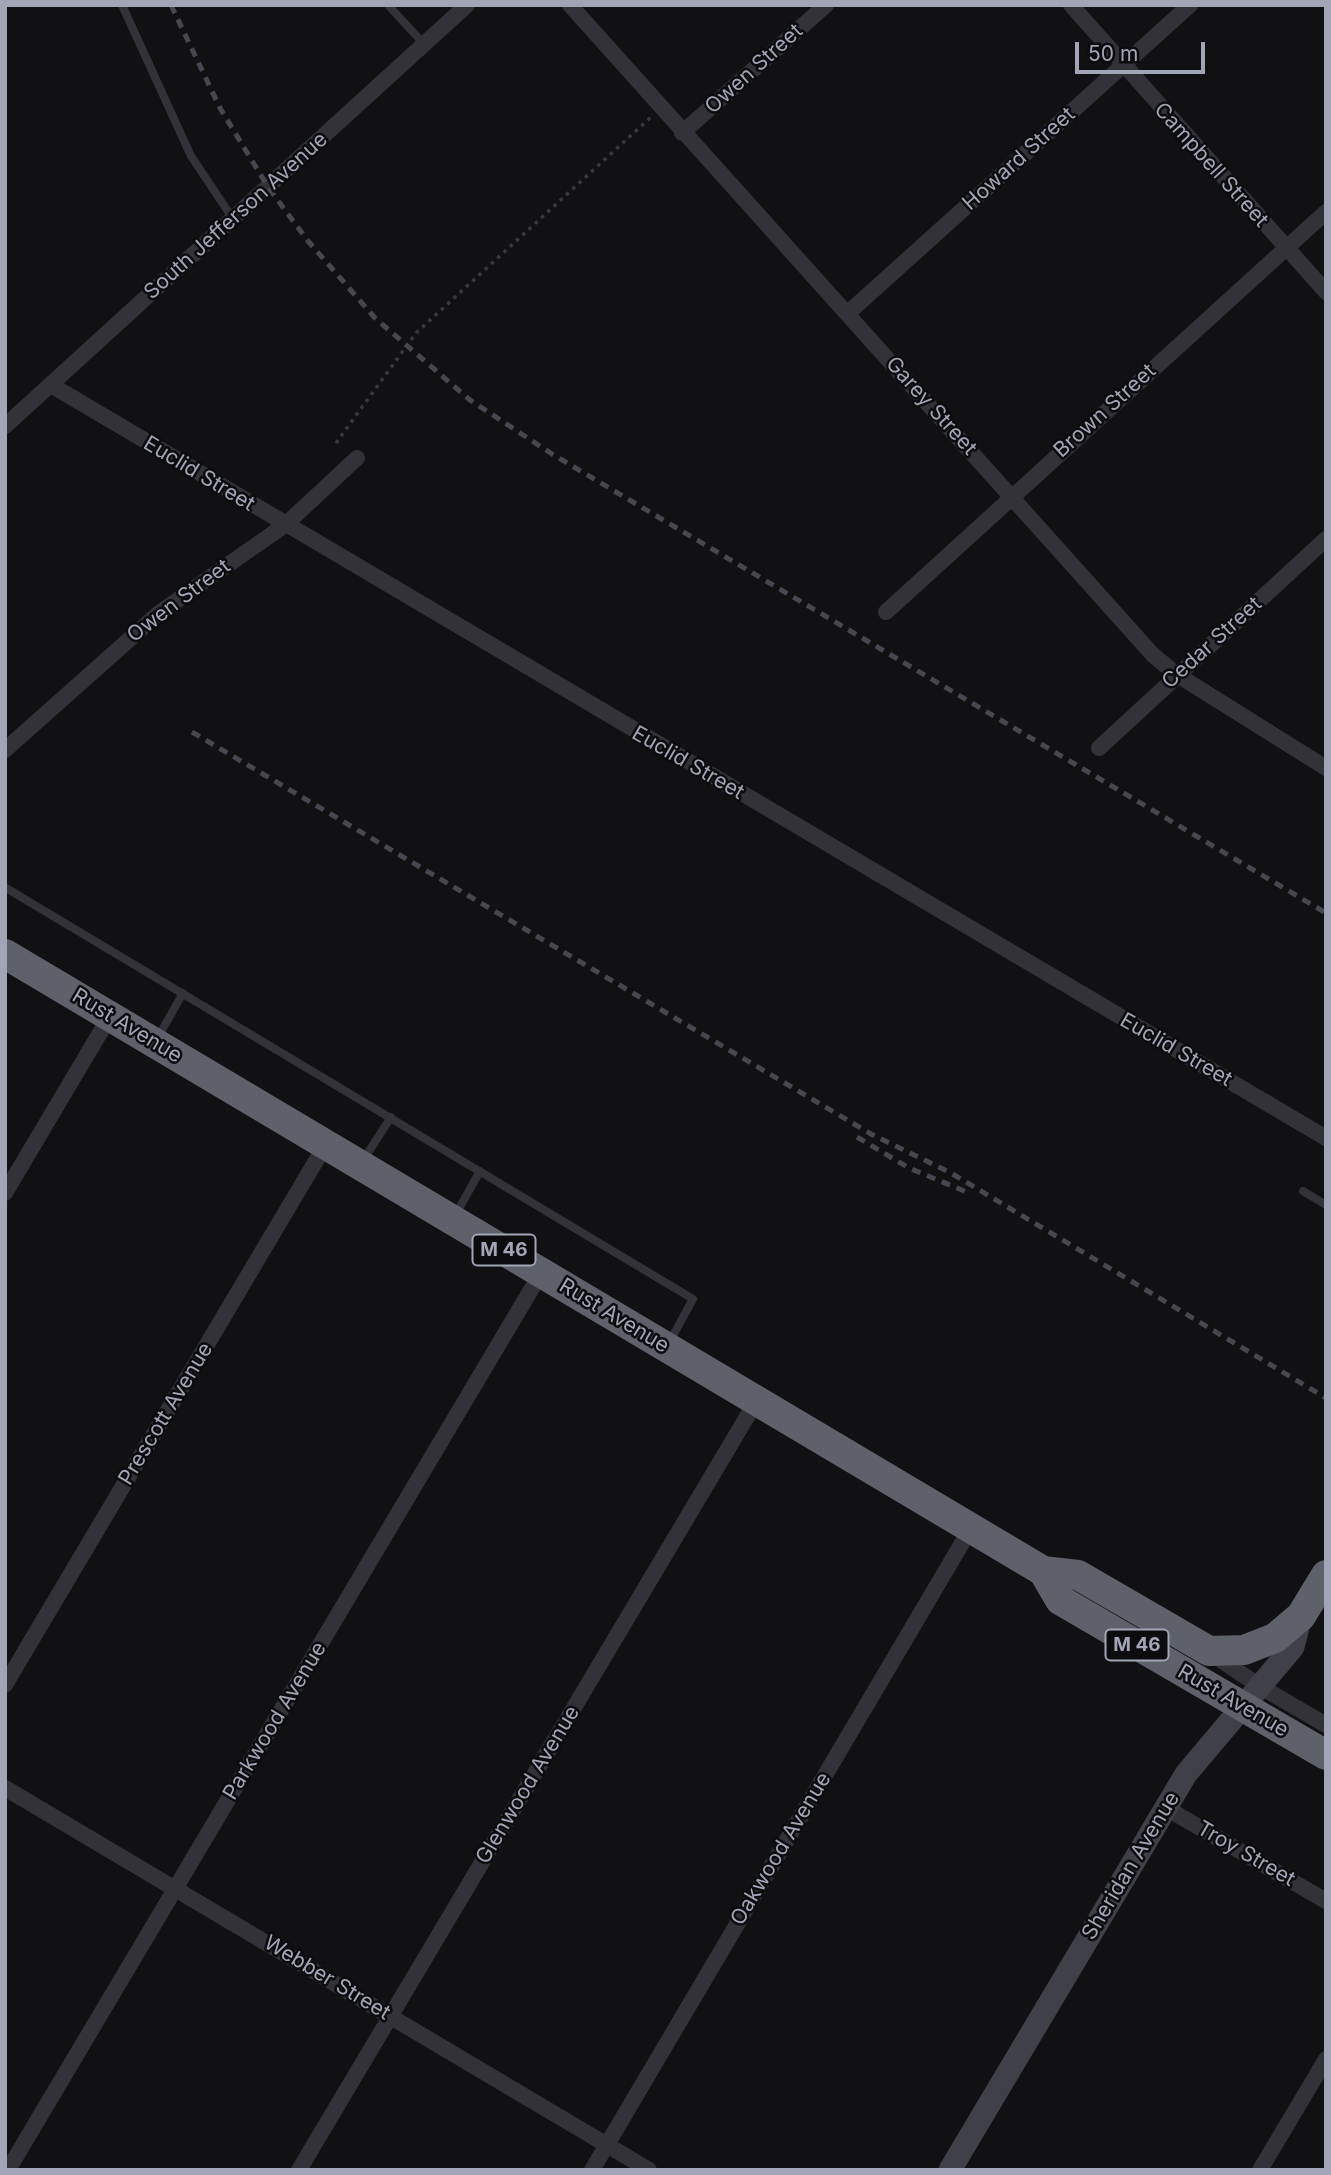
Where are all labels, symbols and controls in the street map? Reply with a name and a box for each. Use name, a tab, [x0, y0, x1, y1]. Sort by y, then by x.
street label: Owen Street	[700, 19, 808, 119]
scale bar	[1079, 28, 1208, 72]
text: 50 m	[1088, 41, 1138, 66]
street label: Campbell Street	[1148, 98, 1274, 232]
street label: Howard Street	[958, 102, 1080, 216]
street label: South Jefferson Avenue	[139, 127, 333, 305]
street label: Garey Street	[880, 352, 982, 460]
street label: Brown Street	[1049, 359, 1161, 463]
street label: Euclid Street	[139, 431, 259, 517]
street label: Owen Street	[122, 554, 236, 648]
street label: Cedar Street	[1157, 592, 1267, 694]
street label: Euclid Street	[627, 721, 749, 805]
street label: Rust Avenue	[68, 983, 186, 1069]
street label: Euclid Street	[1115, 1008, 1237, 1092]
road number: M 46	[472, 1234, 536, 1266]
street label: Rust Avenue	[555, 1273, 673, 1359]
street label: Prescott Avenue	[114, 1338, 218, 1490]
road number: M 46	[1106, 1630, 1168, 1660]
street label: Parkwood Avenue	[218, 1638, 332, 1804]
street label: Rust Avenue	[1173, 1659, 1293, 1743]
street label: Glenwood Avenue	[471, 1701, 585, 1869]
street label: Oakwood Avenue	[725, 1768, 837, 1930]
street label: Sheridan Avenue	[1077, 1787, 1185, 1945]
street label: Troy Street	[1192, 1816, 1300, 1892]
street label: Webber Street	[259, 1930, 395, 2026]

